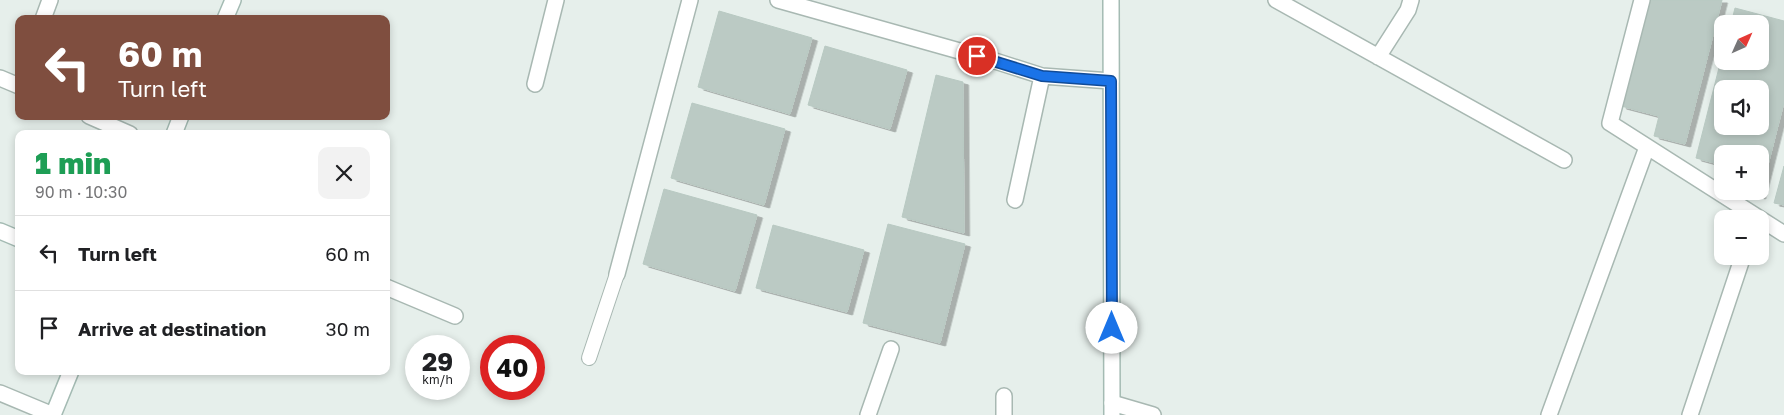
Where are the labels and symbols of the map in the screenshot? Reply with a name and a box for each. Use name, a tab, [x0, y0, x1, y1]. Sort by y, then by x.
north arrow	[1714, 15, 1769, 70]
pin	[956, 35, 998, 77]
position arrow	[1085, 301, 1137, 353]
speed limit sign: 40	[480, 335, 545, 400]

